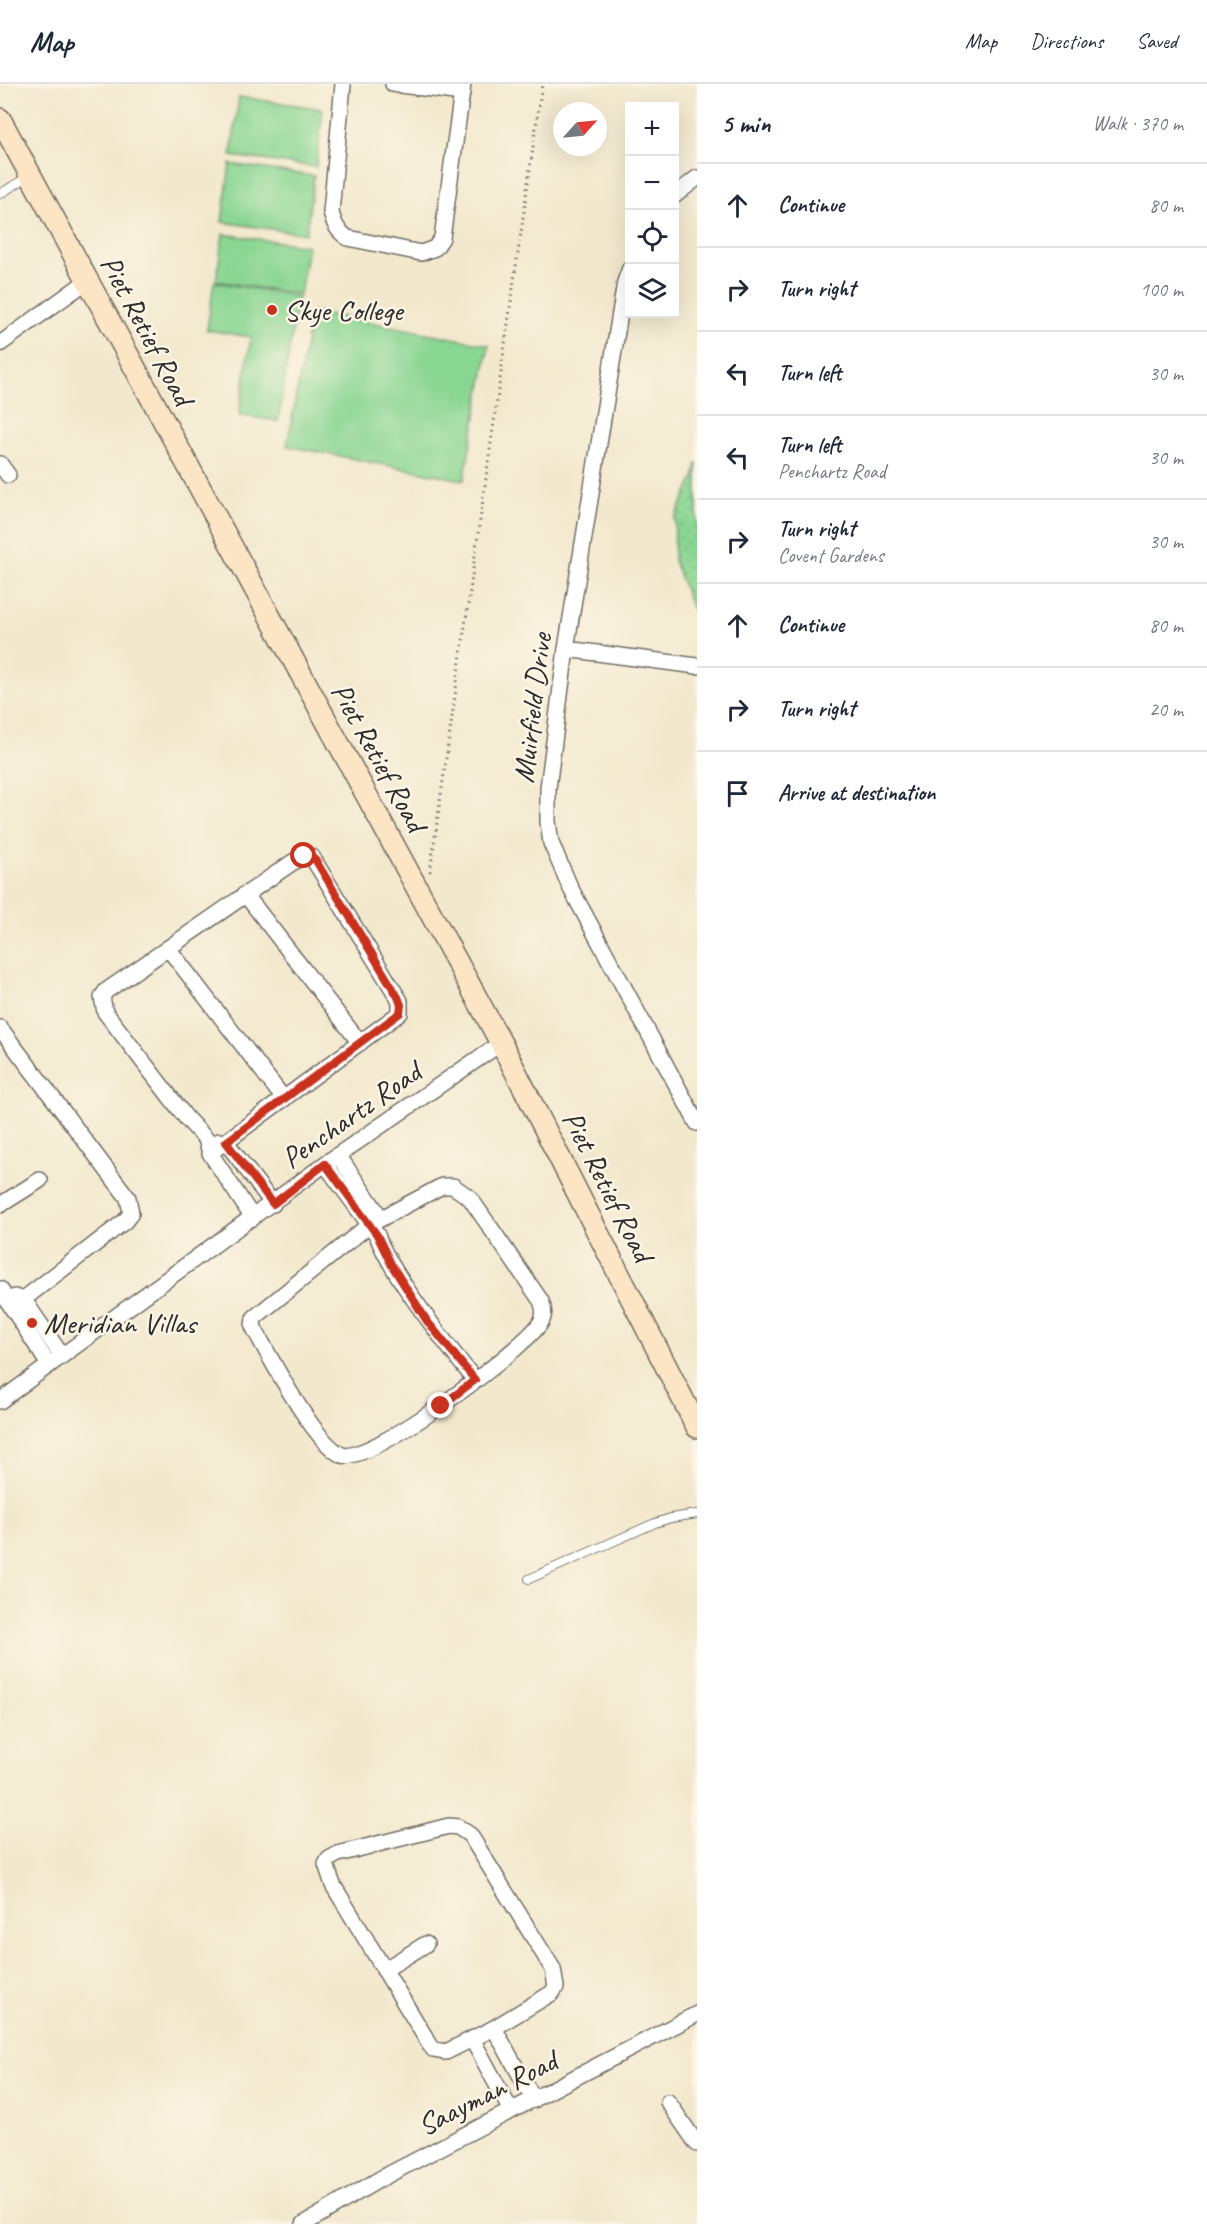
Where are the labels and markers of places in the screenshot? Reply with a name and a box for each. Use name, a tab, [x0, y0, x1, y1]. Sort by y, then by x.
place label: Skye College	[284, 291, 405, 329]
marker: Skye College	[265, 303, 279, 317]
place label: Meridian Villas	[44, 1304, 199, 1342]
marker: Meridian Villas	[25, 1316, 39, 1330]

